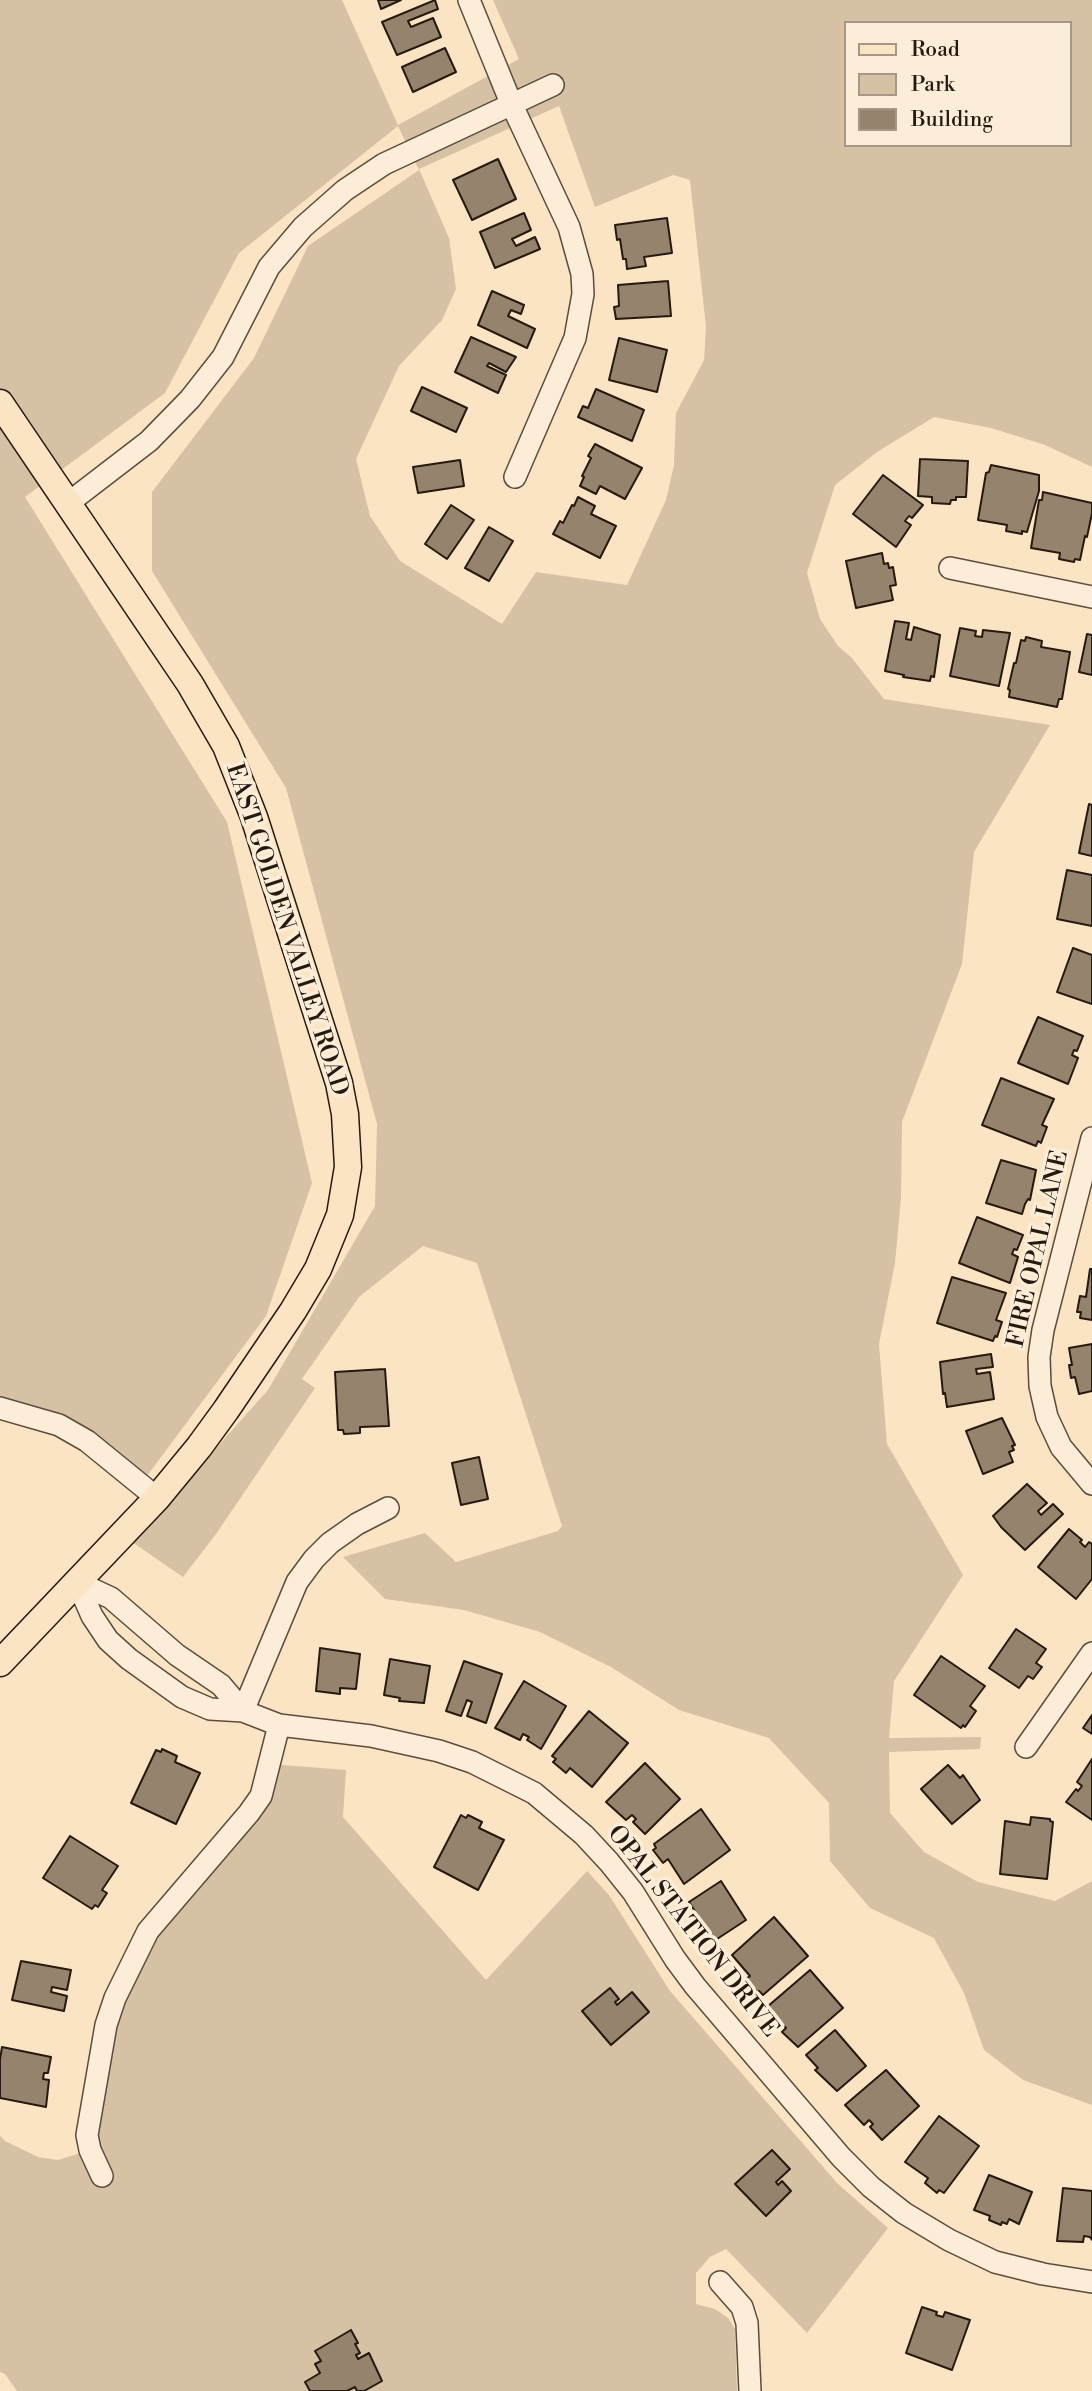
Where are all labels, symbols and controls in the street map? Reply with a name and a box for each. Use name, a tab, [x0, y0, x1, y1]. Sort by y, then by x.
legend	[844, 21, 1071, 147]
text: Road	[911, 37, 960, 63]
text: Park	[911, 72, 955, 98]
text: Building	[911, 107, 993, 133]
street label: EAST GOLDEN VALLEY ROAD	[219, 760, 353, 1100]
street label: FIRE OPAL LANE	[1002, 1148, 1076, 1350]
street label: OPAL STATION DRIVE	[600, 1820, 784, 2044]

